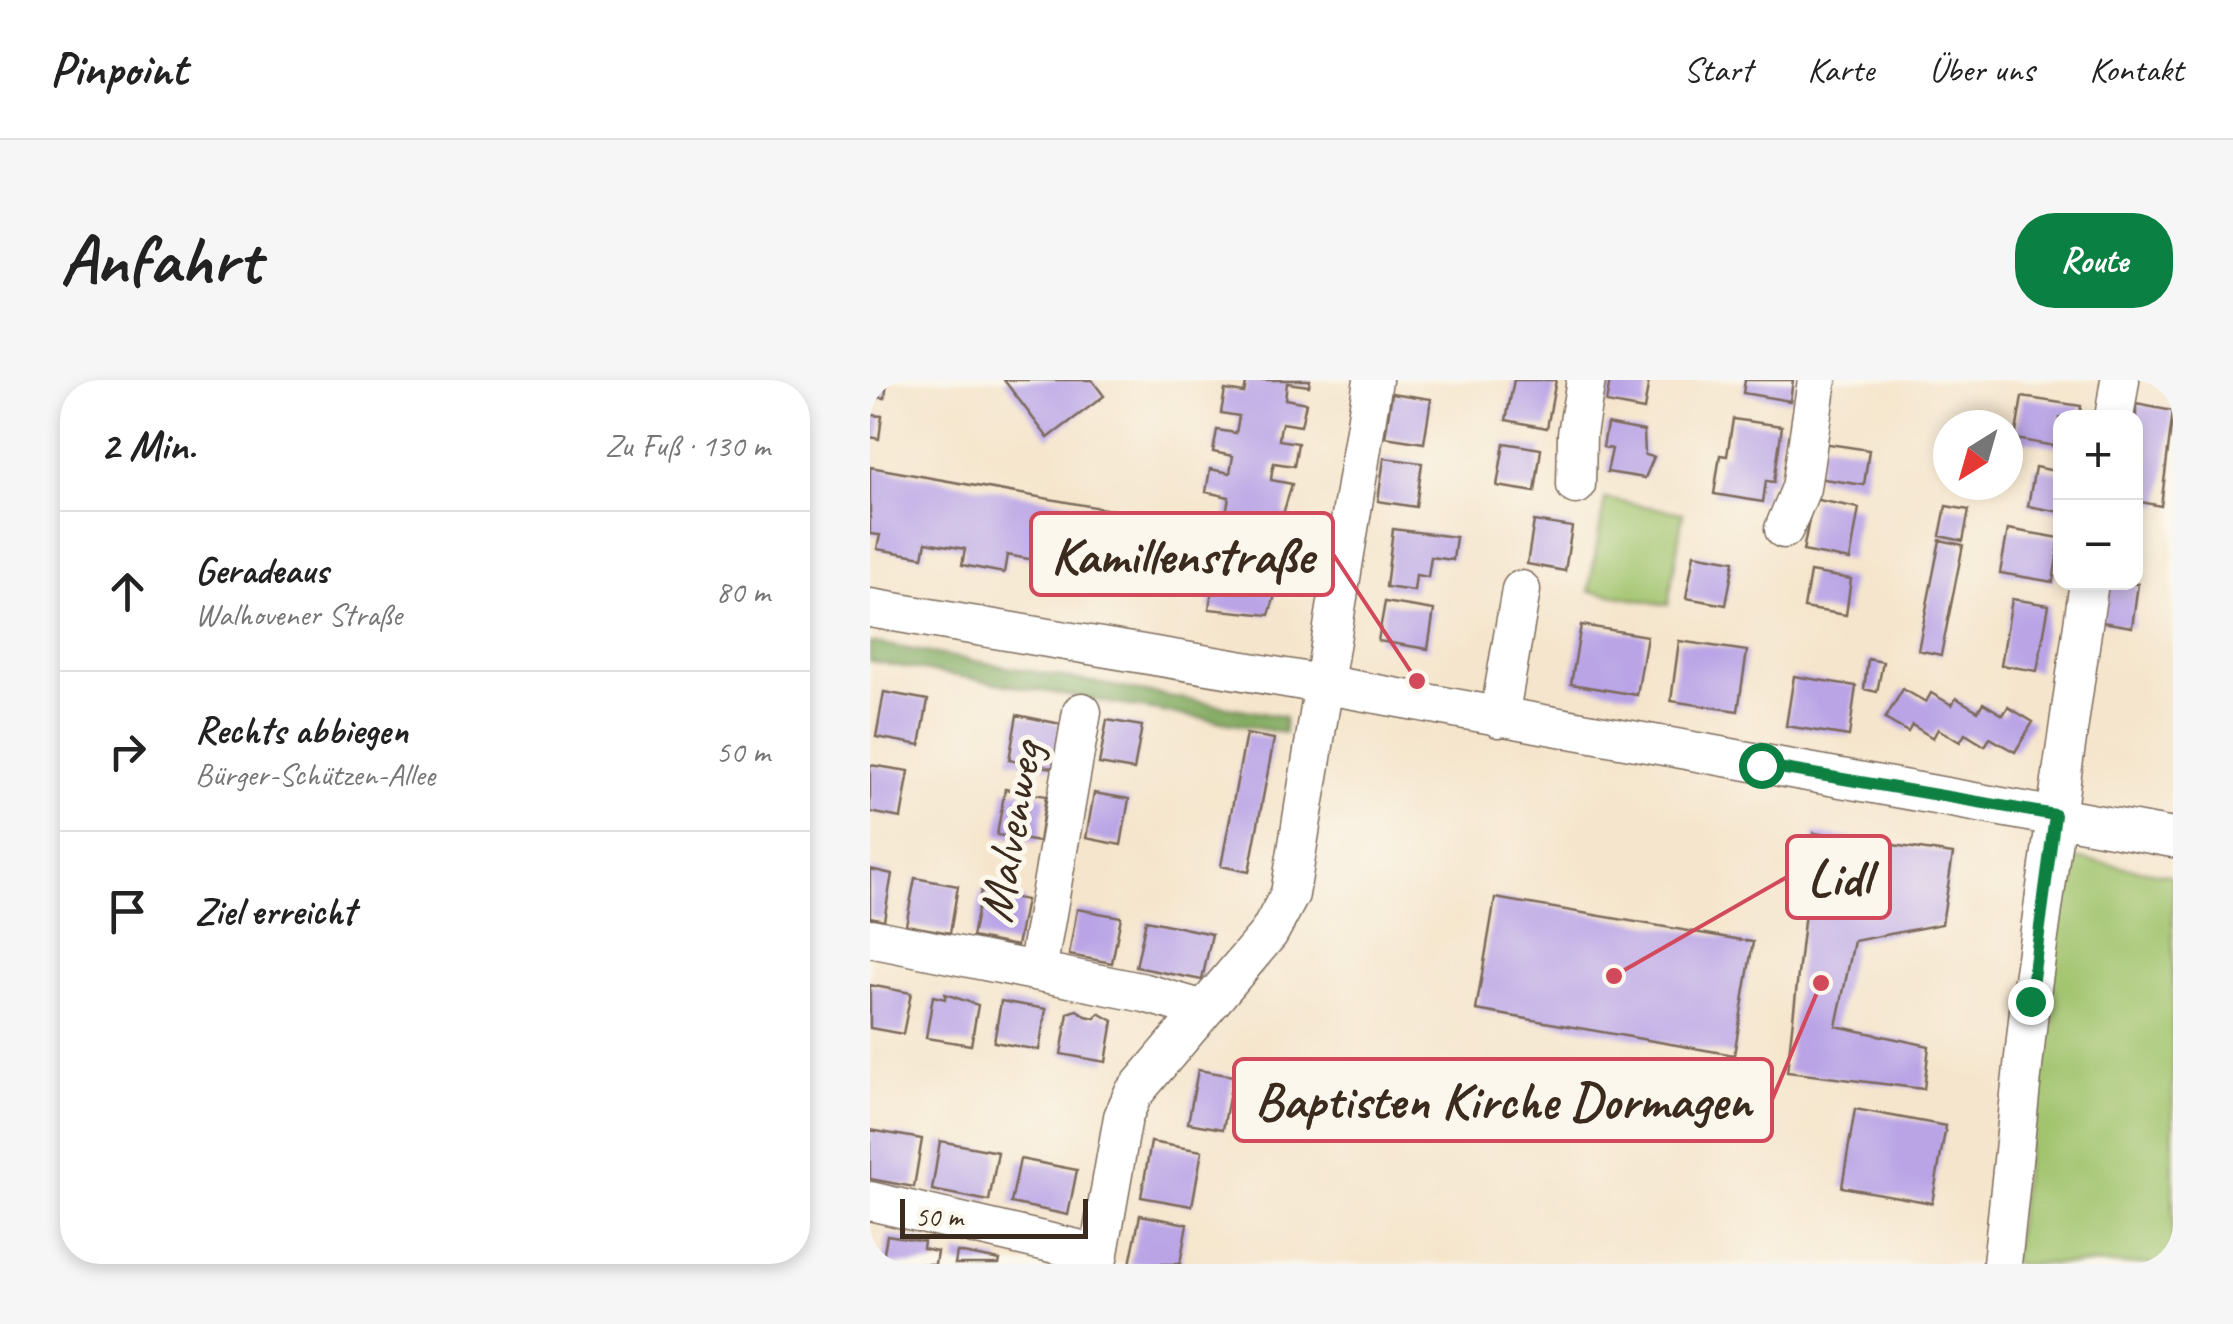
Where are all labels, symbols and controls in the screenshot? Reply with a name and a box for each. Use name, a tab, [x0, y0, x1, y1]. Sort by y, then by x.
text: Pinpoint	[50, 39, 187, 99]
text: Start	[1683, 47, 1752, 92]
text: Karte	[1807, 47, 1874, 92]
text: Über uns	[1929, 47, 2034, 92]
text: Kontakt	[2089, 47, 2183, 92]
button: Route	[2015, 213, 2173, 308]
text: Anfahrt	[60, 216, 260, 304]
north arrow	[1933, 410, 2023, 500]
map controls	[2053, 410, 2143, 590]
button: +	[2053, 410, 2143, 500]
text: 2 Min.	[100, 419, 196, 472]
text: Zu Fuß · 130 m	[605, 425, 770, 466]
button: −	[2053, 500, 2143, 590]
callout: Kamillenstraße	[1031, 513, 1333, 595]
text: Kamillenstraße	[1051, 523, 1318, 589]
text: Geradeaus	[195, 547, 328, 594]
icon: ahead	[100, 564, 155, 619]
text: 80 m	[716, 571, 770, 612]
text: Walhovener Straße	[195, 594, 402, 635]
text: Rechts abbiegen	[195, 707, 408, 754]
icon: right	[100, 724, 155, 779]
text: 50 m	[716, 731, 770, 772]
street label: Malvenweg	[963, 733, 1058, 927]
route start	[1739, 743, 1785, 789]
text: Bürger-Schützen-Allee	[195, 754, 435, 795]
callout: Lidl	[1787, 836, 1890, 918]
text: Lidl	[1807, 845, 1879, 911]
icon: arrive	[100, 884, 155, 939]
text: Ziel erreicht	[195, 888, 355, 935]
route end	[2008, 979, 2054, 1025]
callout: Baptisten Kirche Dormagen	[1234, 1059, 1772, 1141]
text: Baptisten Kirche Dormagen	[1255, 1068, 1754, 1134]
scale bar	[900, 1194, 1088, 1238]
text: 50 m	[915, 1199, 963, 1234]

